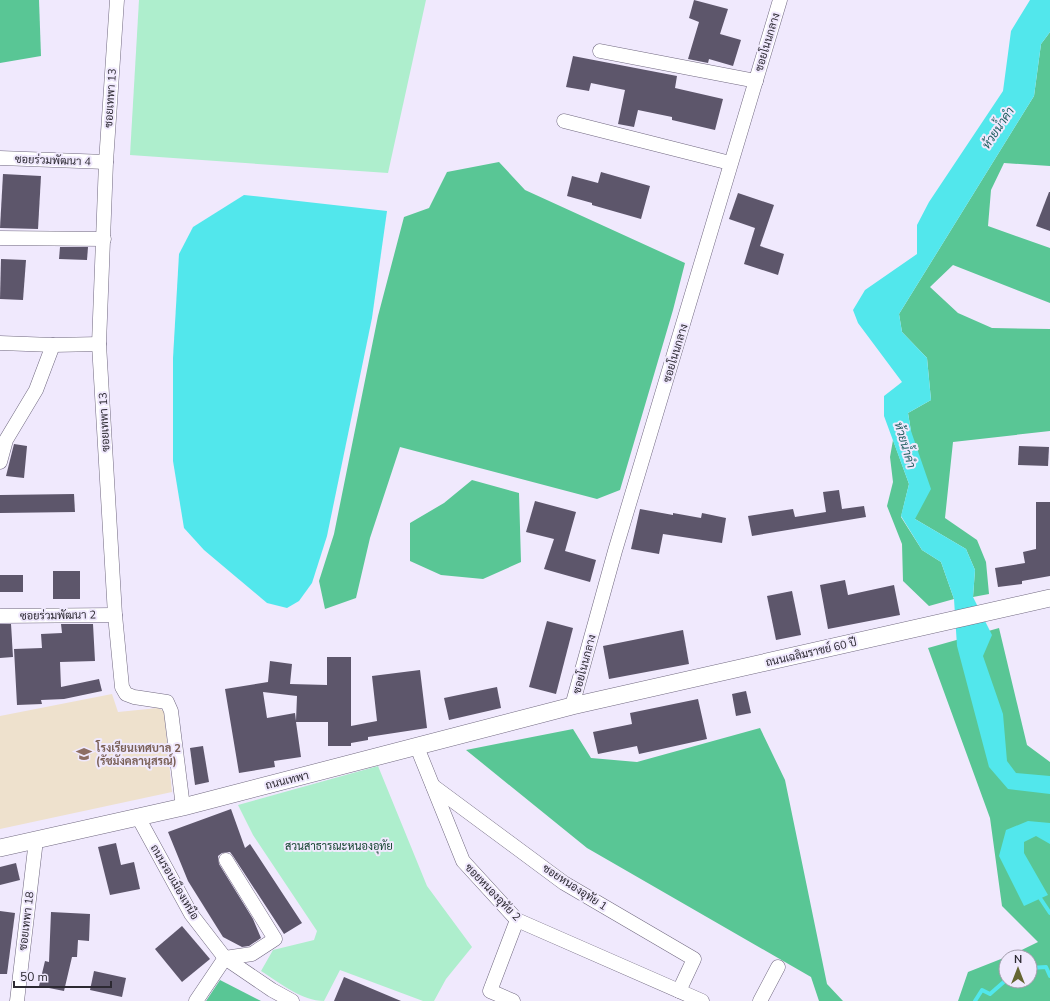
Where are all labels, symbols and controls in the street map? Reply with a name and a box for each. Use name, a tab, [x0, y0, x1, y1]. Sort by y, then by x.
street label: ซอยโนนกลาง	[750, 11, 784, 73]
street label: ซอยเทพา 13	[101, 68, 120, 128]
water label: ห้วยน้ำคำ	[976, 102, 1018, 152]
street label: ซอยร่วมพัฒนา 4	[15, 152, 92, 169]
street label: ซอยโนนกลาง	[658, 322, 692, 384]
street label: ซอยเทพา 13	[95, 392, 114, 452]
water label: ห้วยน้ำคำ	[890, 419, 922, 470]
street label: ซอยร่วมพัฒนา 2	[20, 607, 96, 624]
street label: ซอยโนนกลาง	[568, 633, 600, 695]
street label: ถนนเฉลิมราชย์ 60 ปี	[764, 634, 858, 670]
place label: โรงเรียนเทศบาล 2 (รัชมังคลานุสรณ์)	[95, 740, 181, 769]
school or university icon: โรงเรียนเทศบาล 2 (รัชมังคลานุสรณ์)	[75, 745, 93, 763]
street label: ถนนเทพา	[264, 768, 310, 793]
park label: สวนสาธารณะหนองอุทัย	[285, 839, 393, 855]
street label: ถนนรอบเมืองเหนือ	[147, 842, 202, 923]
street label: ซอยหนองอุทัย 2	[461, 860, 524, 925]
street label: ซอยหนองอุทัย 1	[539, 861, 610, 915]
street label: ซอยเทพา 18	[15, 890, 38, 951]
north arrow	[998, 949, 1038, 989]
text: N	[1014, 952, 1022, 967]
scale bar	[14, 963, 111, 989]
text: 50 m	[20, 969, 48, 985]

